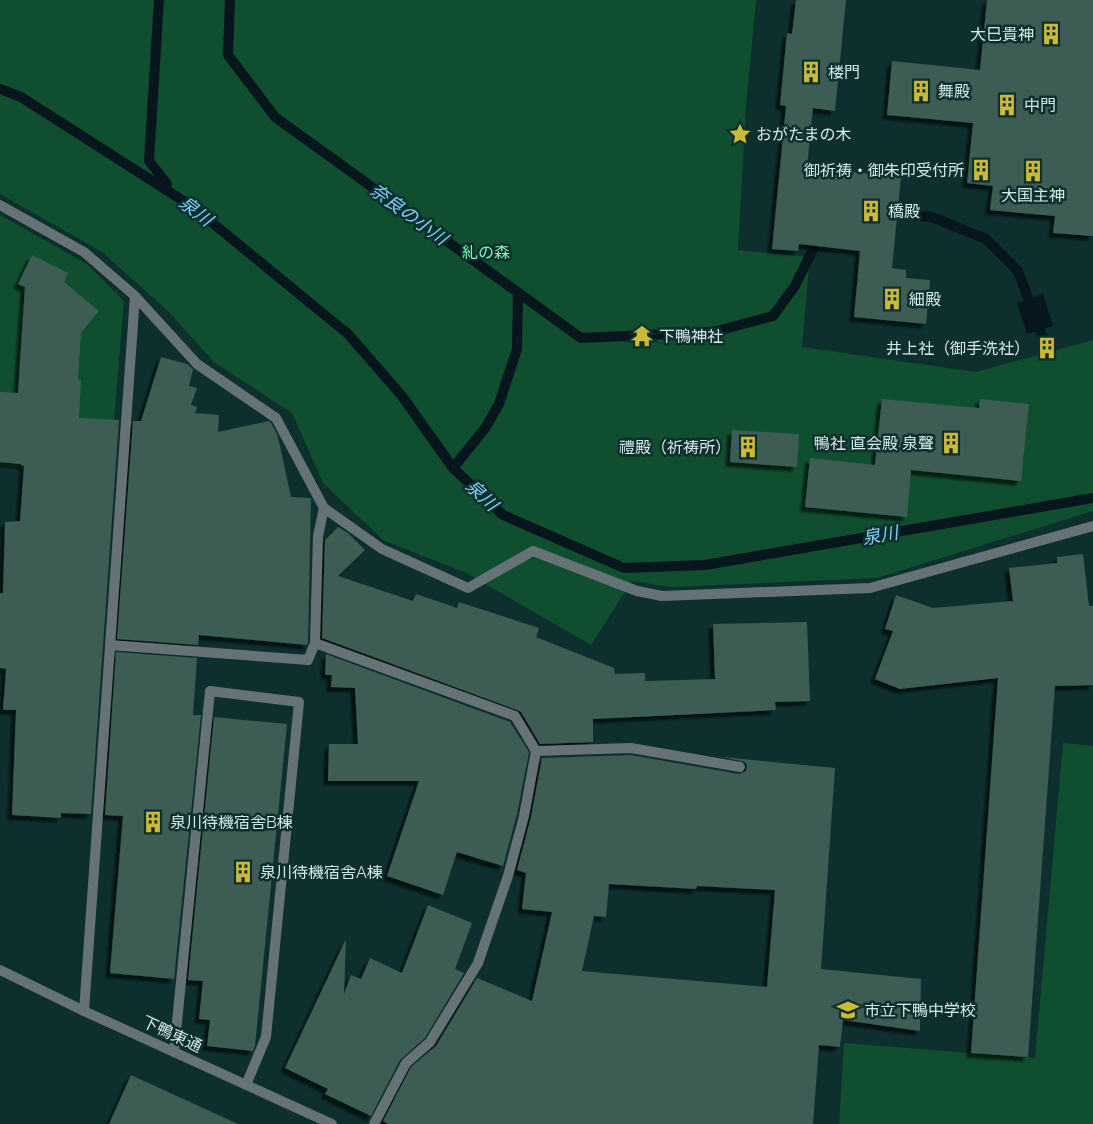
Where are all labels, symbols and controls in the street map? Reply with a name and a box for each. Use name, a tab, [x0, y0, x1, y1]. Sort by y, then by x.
building icon: 大巳貴神	[1038, 21, 1064, 47]
place label: 大巳貴神	[970, 25, 1034, 44]
building icon: 楼門	[798, 59, 824, 85]
place label: 楼門	[828, 63, 860, 82]
building icon: 舞殿	[908, 78, 934, 104]
place label: 舞殿	[938, 82, 970, 101]
building icon: 中門	[994, 92, 1020, 118]
place label: 中門	[1024, 96, 1056, 115]
place icon: おがたまの木	[727, 121, 753, 147]
place label: おがたまの木	[756, 125, 852, 144]
building icon: 御祈祷・御朱印受付所	[968, 157, 994, 183]
building icon: 大国主神	[1020, 158, 1046, 184]
place label: 御祈祷・御朱印受付所	[804, 161, 964, 180]
water label: 奈良の小川	[366, 179, 453, 250]
place label: 大国主神	[1001, 186, 1065, 205]
water label: 泉川	[175, 192, 218, 231]
building icon: 橋殿	[858, 198, 884, 224]
place label: 橋殿	[888, 202, 920, 221]
park label: 糺の森	[462, 243, 510, 262]
building icon: 細殿	[879, 286, 905, 312]
place label: 細殿	[909, 290, 941, 309]
temple icon: 下鴨神社	[629, 323, 655, 349]
place label: 下鴨神社	[659, 327, 723, 346]
building icon: 井上社（御手洗社）	[1034, 335, 1060, 361]
place label: 井上社（御手洗社）	[886, 339, 1030, 358]
building icon: 鴨社 直会殿 泉聲	[938, 430, 964, 456]
building icon: 禮殿（祈祷所）	[735, 434, 761, 460]
place label: 鴨社 直会殿 泉聲	[814, 434, 934, 453]
place label: 禮殿（祈祷所）	[619, 438, 731, 457]
water label: 泉川	[462, 475, 504, 516]
water label: 泉川	[860, 521, 902, 548]
building icon: 泉川待機宿舎B棟	[140, 809, 166, 835]
place label: 泉川待機宿舎B棟	[170, 813, 293, 832]
building icon: 泉川待機宿舎A棟	[230, 859, 256, 885]
place label: 泉川待機宿舎A棟	[260, 863, 383, 882]
school or university icon: 市立下鴨中学校	[835, 997, 861, 1023]
place label: 市立下鴨中学校	[864, 1001, 976, 1020]
street label: 下鴨東通	[139, 1012, 205, 1056]

